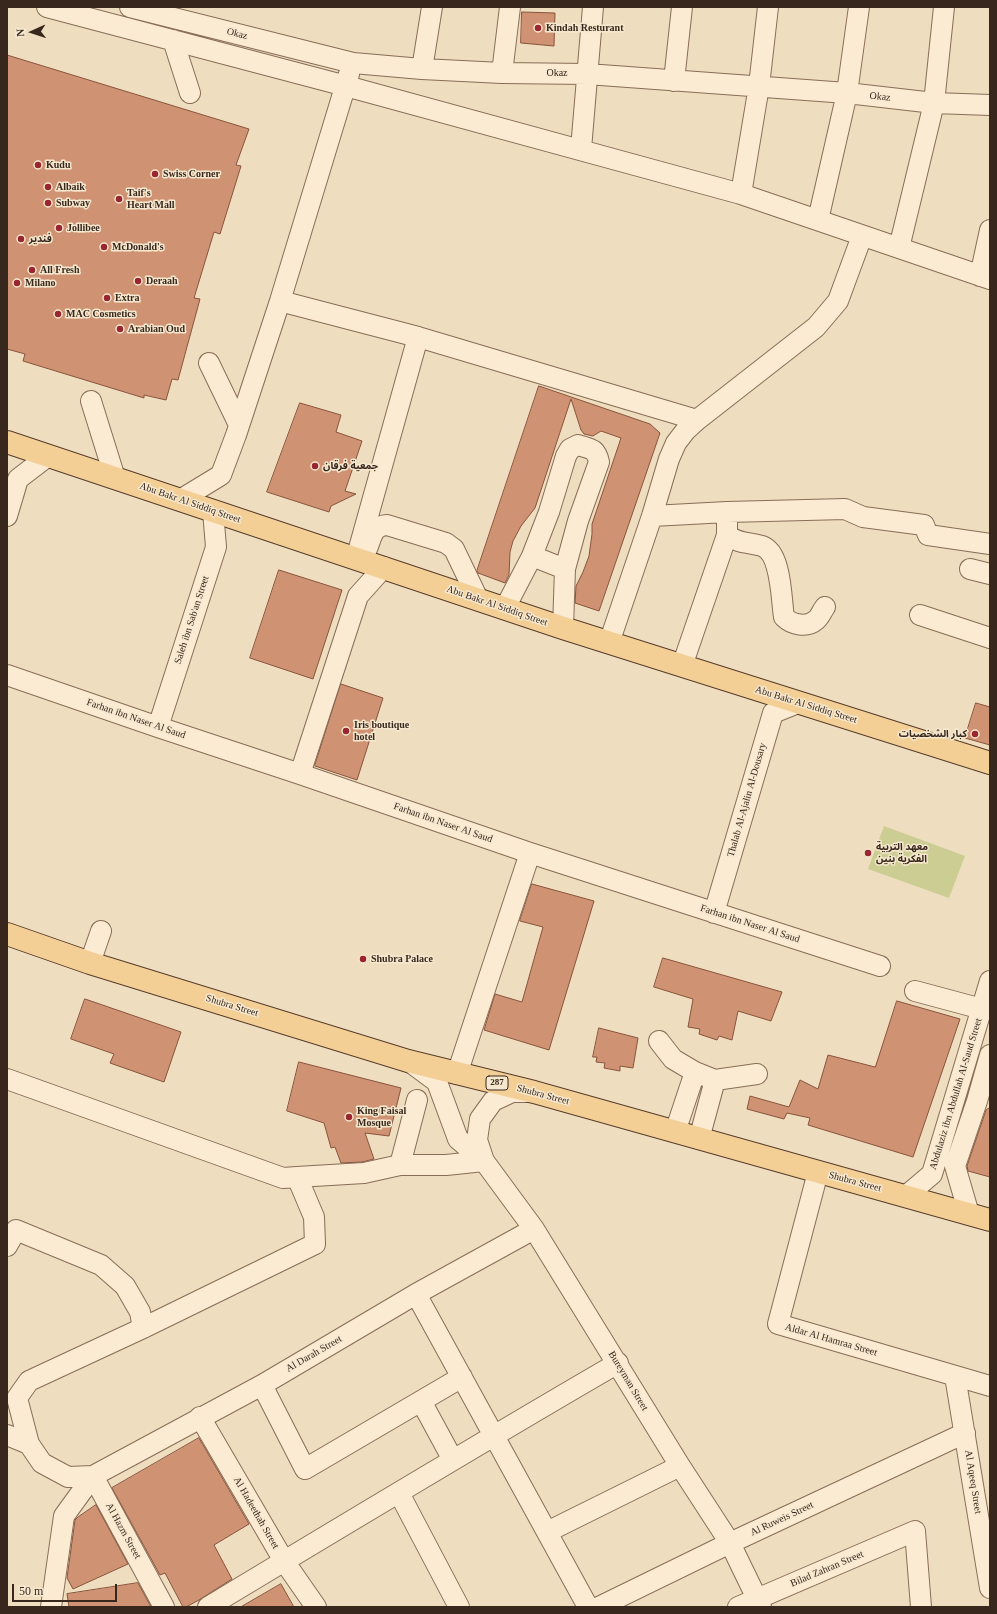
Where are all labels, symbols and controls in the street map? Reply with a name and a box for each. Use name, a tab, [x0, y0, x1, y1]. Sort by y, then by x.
north arrow	[12, 12, 52, 52]
place label: Kindah Resturant	[546, 22, 624, 34]
marker: Kindah Resturant	[533, 23, 543, 33]
street label: Okaz	[225, 26, 249, 42]
text: N	[14, 28, 26, 37]
street label: Okaz	[546, 67, 568, 79]
street label: Okaz	[869, 90, 891, 104]
place label: Kudu	[46, 159, 70, 171]
marker: Kudu	[33, 160, 43, 170]
place label: Swiss Corner	[163, 168, 220, 180]
marker: Swiss Corner	[150, 169, 160, 179]
place label: Albaik	[56, 181, 85, 193]
marker: Albaik	[43, 182, 53, 192]
place label: Taif's Heart Mall	[127, 187, 174, 210]
marker: Taif's Heart Mall	[114, 194, 124, 204]
place label: Subway	[56, 197, 90, 209]
marker: Subway	[43, 198, 53, 208]
place label: Jollibee	[67, 222, 100, 234]
marker: Jollibee	[54, 223, 64, 233]
place label: فندير	[29, 233, 52, 245]
marker: فندير	[16, 234, 26, 244]
place label: McDonald's	[112, 241, 164, 253]
marker: McDonald's	[99, 242, 109, 252]
place label: All Fresh	[40, 264, 80, 276]
marker: All Fresh	[27, 265, 37, 275]
place label: Deraah	[146, 275, 178, 287]
marker: Deraah	[133, 276, 143, 286]
place label: Milano	[25, 277, 56, 289]
marker: Milano	[12, 278, 22, 288]
place label: Extra	[115, 292, 139, 304]
marker: Extra	[102, 293, 112, 303]
place label: MAC Cosmetics	[66, 308, 136, 320]
marker: MAC Cosmetics	[53, 309, 63, 319]
place label: Arabian Oud	[128, 323, 185, 335]
marker: Arabian Oud	[115, 324, 125, 334]
place label: جمعية فرقان	[323, 460, 378, 472]
marker: جمعية فرقان	[310, 461, 320, 471]
street label: Abu Bakr Al Siddiq Street	[138, 480, 242, 526]
street label: Saleh ibn Sab'an Street	[172, 574, 212, 666]
street label: Abu Bakr Al Siddiq Street	[445, 583, 549, 629]
street label: Abu Bakr Al Siddiq Street	[754, 684, 858, 726]
street label: Farhan ibn Naser Al Saud	[85, 696, 187, 742]
place label: Iris boutique hotel	[354, 719, 409, 742]
marker: Iris boutique hotel	[341, 726, 351, 736]
place label: كبار الشخصيات	[899, 728, 967, 740]
marker: كبار الشخصيات	[970, 729, 980, 739]
street label: Thalab Al-Ajalin Al-Dousary	[725, 741, 769, 859]
street label: Farhan ibn Naser Al Saud	[392, 800, 494, 846]
place label: معهد التربية الفكرية بنين	[876, 841, 928, 864]
marker: معهد التربية الفكرية بنين	[863, 848, 873, 858]
street label: Farhan ibn Naser Al Saud	[699, 902, 801, 946]
place label: Shubra Palace	[371, 953, 433, 965]
marker: Shubra Palace	[358, 954, 368, 964]
street label: Shubra Street	[204, 992, 260, 1020]
street label: Abdulaziz ibn Abdullah Al-Saud Street	[927, 1017, 985, 1171]
road number: 287	[486, 1076, 508, 1090]
street label: Shubra Street	[515, 1082, 571, 1108]
place label: King Faisal Mosque	[357, 1105, 406, 1128]
marker: King Faisal Mosque	[344, 1112, 354, 1122]
street label: Shubra Street	[827, 1169, 883, 1195]
street label: Aldar Al Hamraa Street	[784, 1321, 878, 1359]
street label: Al Darah Street	[284, 1333, 344, 1375]
street label: Bureyman Street	[605, 1349, 651, 1413]
street label: Al Aqeeq Street	[962, 1449, 984, 1515]
street label: Al Hadeethah Street	[231, 1475, 281, 1551]
street label: Al Ruweis Street	[749, 1499, 815, 1539]
street label: Al Hazm Street	[103, 1501, 143, 1561]
street label: Bilad Zahran Street	[789, 1548, 865, 1590]
scale bar	[14, 1576, 119, 1602]
text: 50 m	[19, 1584, 43, 1598]

